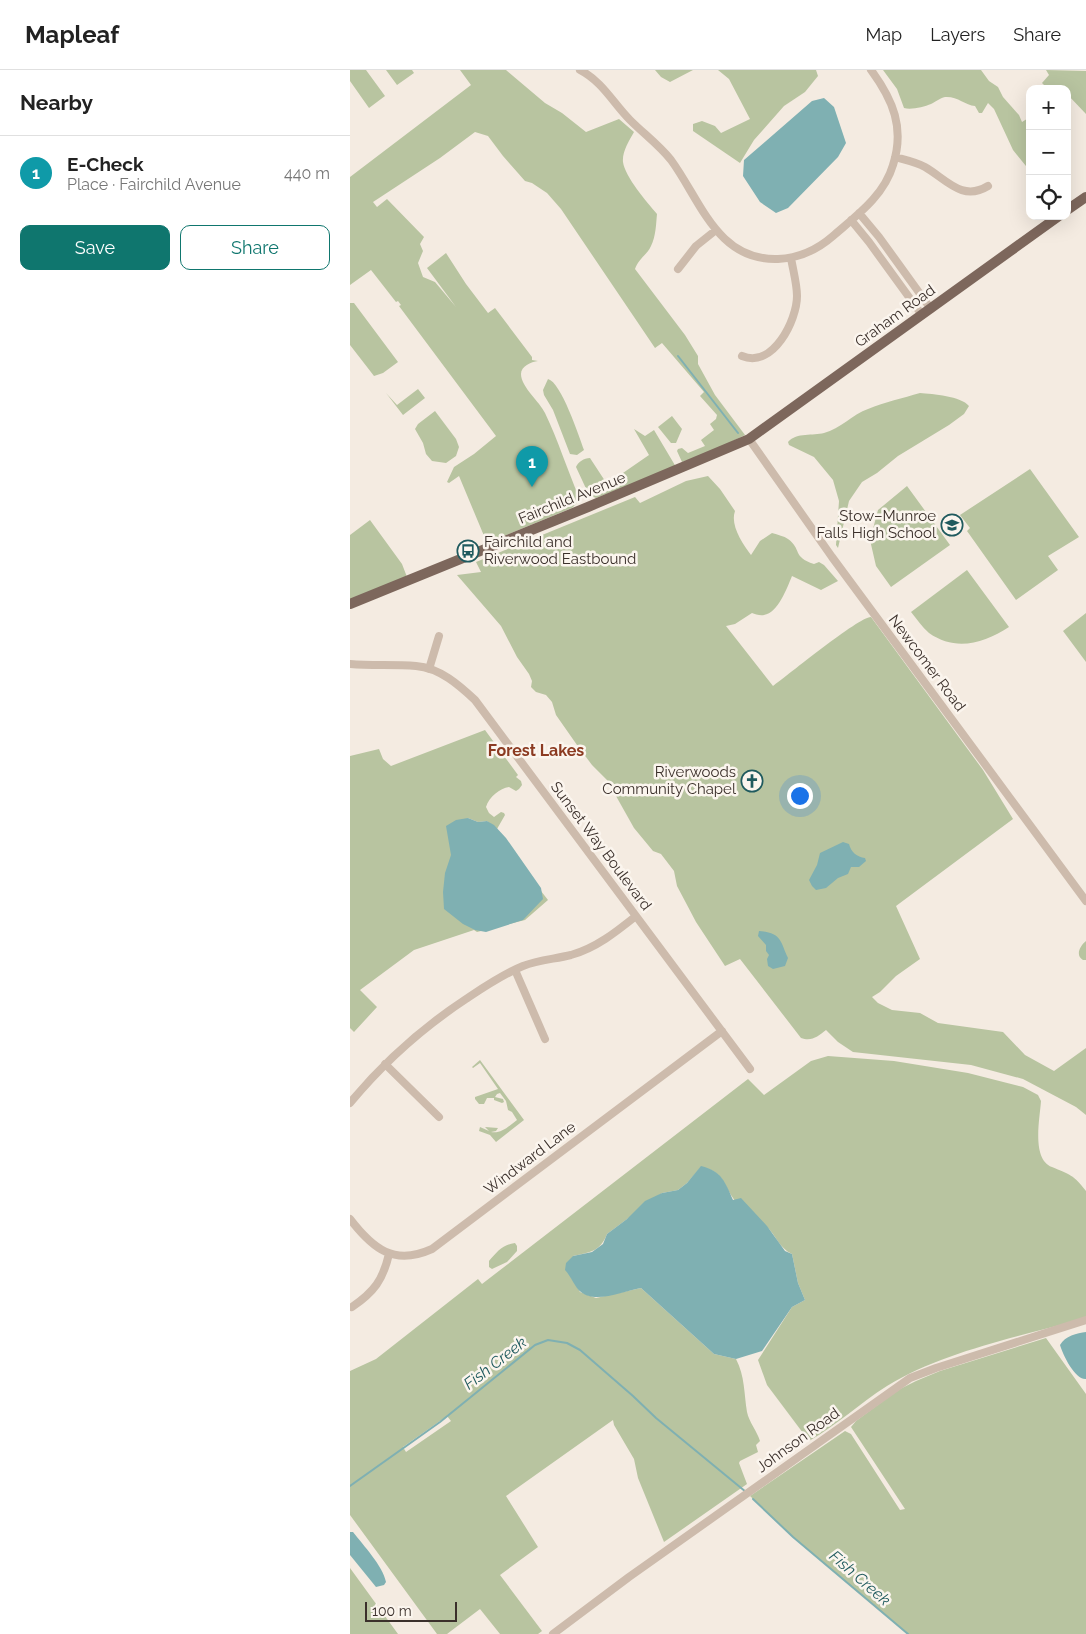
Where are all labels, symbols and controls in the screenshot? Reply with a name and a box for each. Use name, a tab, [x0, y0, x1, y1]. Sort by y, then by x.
text: Mapleaf	[25, 20, 119, 49]
text: Map	[866, 24, 902, 45]
text: Layers	[930, 24, 985, 45]
text: Share	[1013, 24, 1061, 45]
map controls	[1026, 85, 1071, 220]
button: +	[1026, 85, 1071, 130]
text: Nearby	[20, 90, 93, 115]
button: −	[1026, 130, 1071, 175]
text: E-Check	[67, 153, 144, 175]
text: 1	[32, 164, 40, 183]
text: 440 m	[284, 164, 330, 183]
text: Place · Fairchild Avenue	[67, 175, 241, 194]
button: locate	[1026, 175, 1071, 220]
button: Save	[20, 225, 170, 270]
button: Share	[180, 225, 330, 270]
street label: Graham Road	[851, 281, 939, 351]
pin: 1	[516, 446, 548, 487]
street label: Fairchild Avenue	[516, 468, 628, 528]
place label: Stow–Munroe Falls High School	[817, 507, 937, 542]
school or university icon: Stow–Munroe Falls High School	[940, 513, 964, 537]
place label: Fairchild and Riverwood Eastbound	[484, 533, 636, 568]
bus stop icon: Fairchild and Riverwood Eastbound	[456, 539, 480, 563]
street label: Newcomer Road	[885, 611, 969, 715]
district label: Forest Lakes	[488, 741, 584, 760]
place label: Riverwoods Community Chapel	[602, 763, 737, 798]
church icon: Riverwoods Community Chapel	[740, 769, 764, 793]
street label: Sunset Way Boulevard	[547, 778, 655, 914]
your location	[787, 783, 813, 809]
street label: Windward Lane	[481, 1118, 579, 1198]
water label: Fish Creek	[460, 1332, 530, 1393]
street label: Johnson Road	[753, 1404, 843, 1476]
water label: Fish Creek	[826, 1546, 895, 1610]
scale bar	[365, 1599, 458, 1622]
text: 100 m	[372, 1603, 412, 1619]

